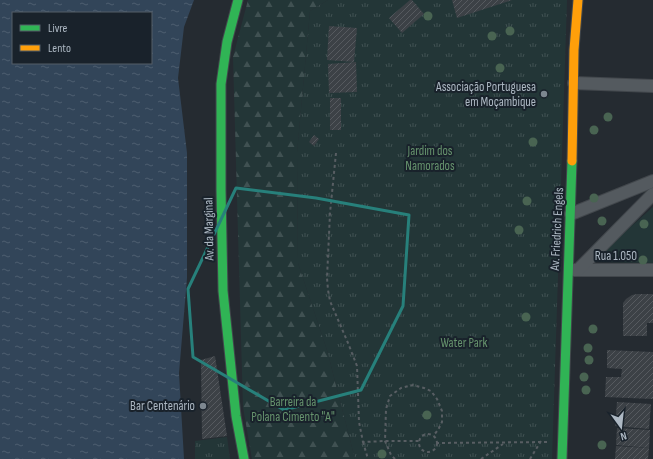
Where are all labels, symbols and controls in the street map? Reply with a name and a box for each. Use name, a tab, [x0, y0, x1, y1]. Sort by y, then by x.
legend	[12, 12, 152, 64]
text: Livre	[48, 21, 68, 36]
text: Lento	[48, 41, 71, 56]
place label: Associação Portuguesa em Moçambique	[435, 79, 536, 110]
marker: Associação Portuguesa em Moçambique	[539, 89, 549, 99]
park label: Jardim dos Namorados	[405, 143, 455, 174]
street label: Av. Friedrich Engels	[547, 187, 567, 272]
street label: Av. da Marginal	[200, 197, 218, 262]
street label: Rua 1.050	[595, 248, 637, 264]
park label: Water Park	[440, 335, 488, 351]
park label: Barreira da Polana Cimento "A"	[251, 394, 335, 425]
place label: Bar Centenário	[130, 398, 195, 414]
marker: Bar Centenário	[198, 401, 208, 411]
north arrow	[601, 407, 641, 447]
text: N	[619, 429, 628, 443]

